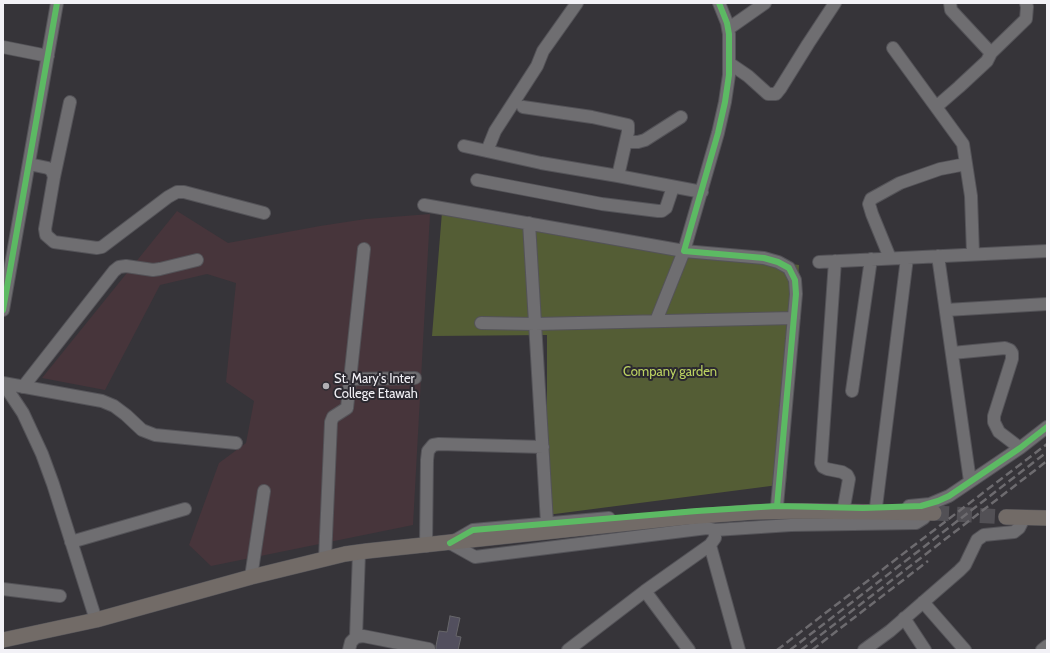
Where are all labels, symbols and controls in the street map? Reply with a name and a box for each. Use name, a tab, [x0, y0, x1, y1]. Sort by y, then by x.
park label: Company garden	[623, 364, 717, 380]
place label: St. Mary's Inter College Etawah	[334, 371, 418, 402]
marker: St. Mary's Inter College Etawah	[321, 381, 331, 391]

